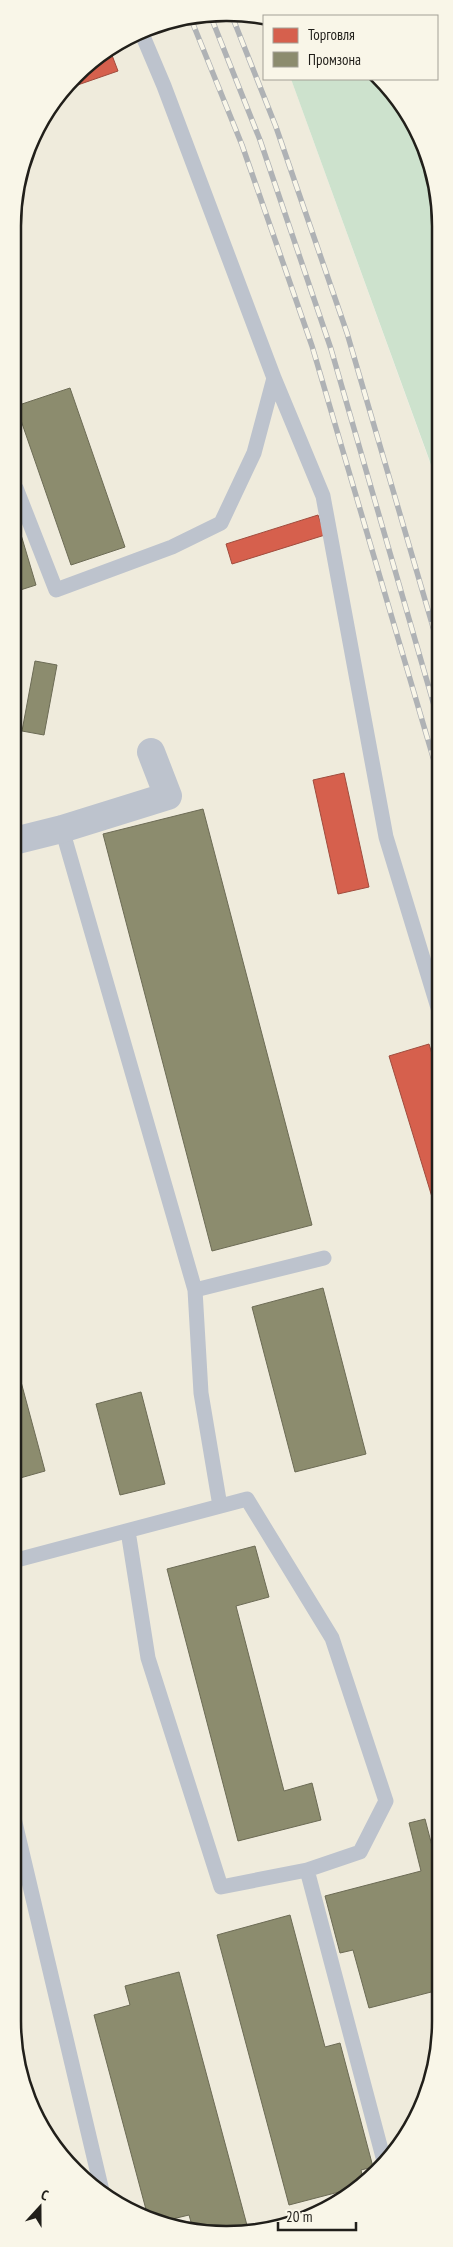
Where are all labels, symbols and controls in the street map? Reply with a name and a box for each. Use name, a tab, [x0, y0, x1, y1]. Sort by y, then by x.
legend	[263, 15, 438, 80]
text: Торговля	[308, 25, 355, 44]
text: Промзона	[308, 50, 361, 69]
north arrow	[15, 2182, 65, 2232]
text: С	[38, 2185, 51, 2205]
scale bar	[278, 2200, 356, 2232]
text: 20 m	[286, 2207, 312, 2226]

